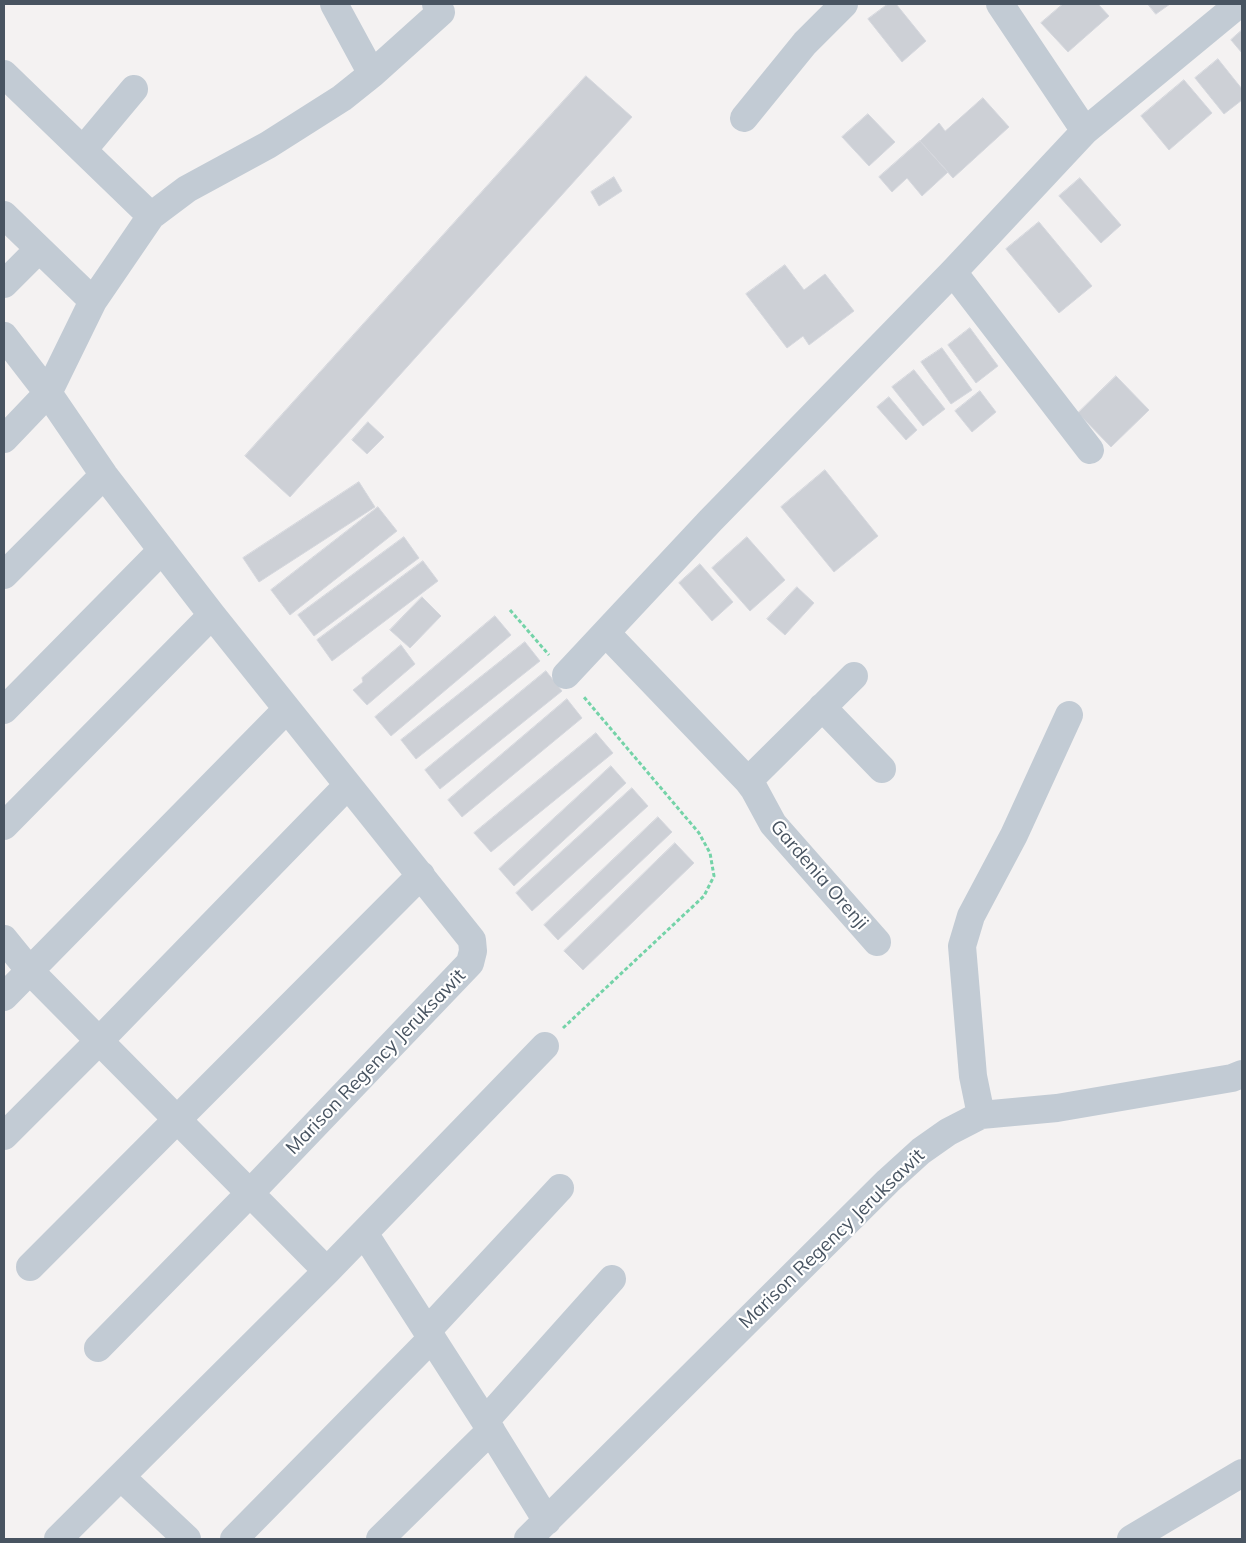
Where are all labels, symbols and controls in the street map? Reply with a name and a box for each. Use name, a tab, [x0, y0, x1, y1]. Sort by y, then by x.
street label: Gardenia Orenji	[765, 816, 873, 934]
street label: Marison Regency Jeruksawit	[281, 965, 471, 1159]
street label: Marison Regency Jeruksawit	[735, 1144, 929, 1334]

